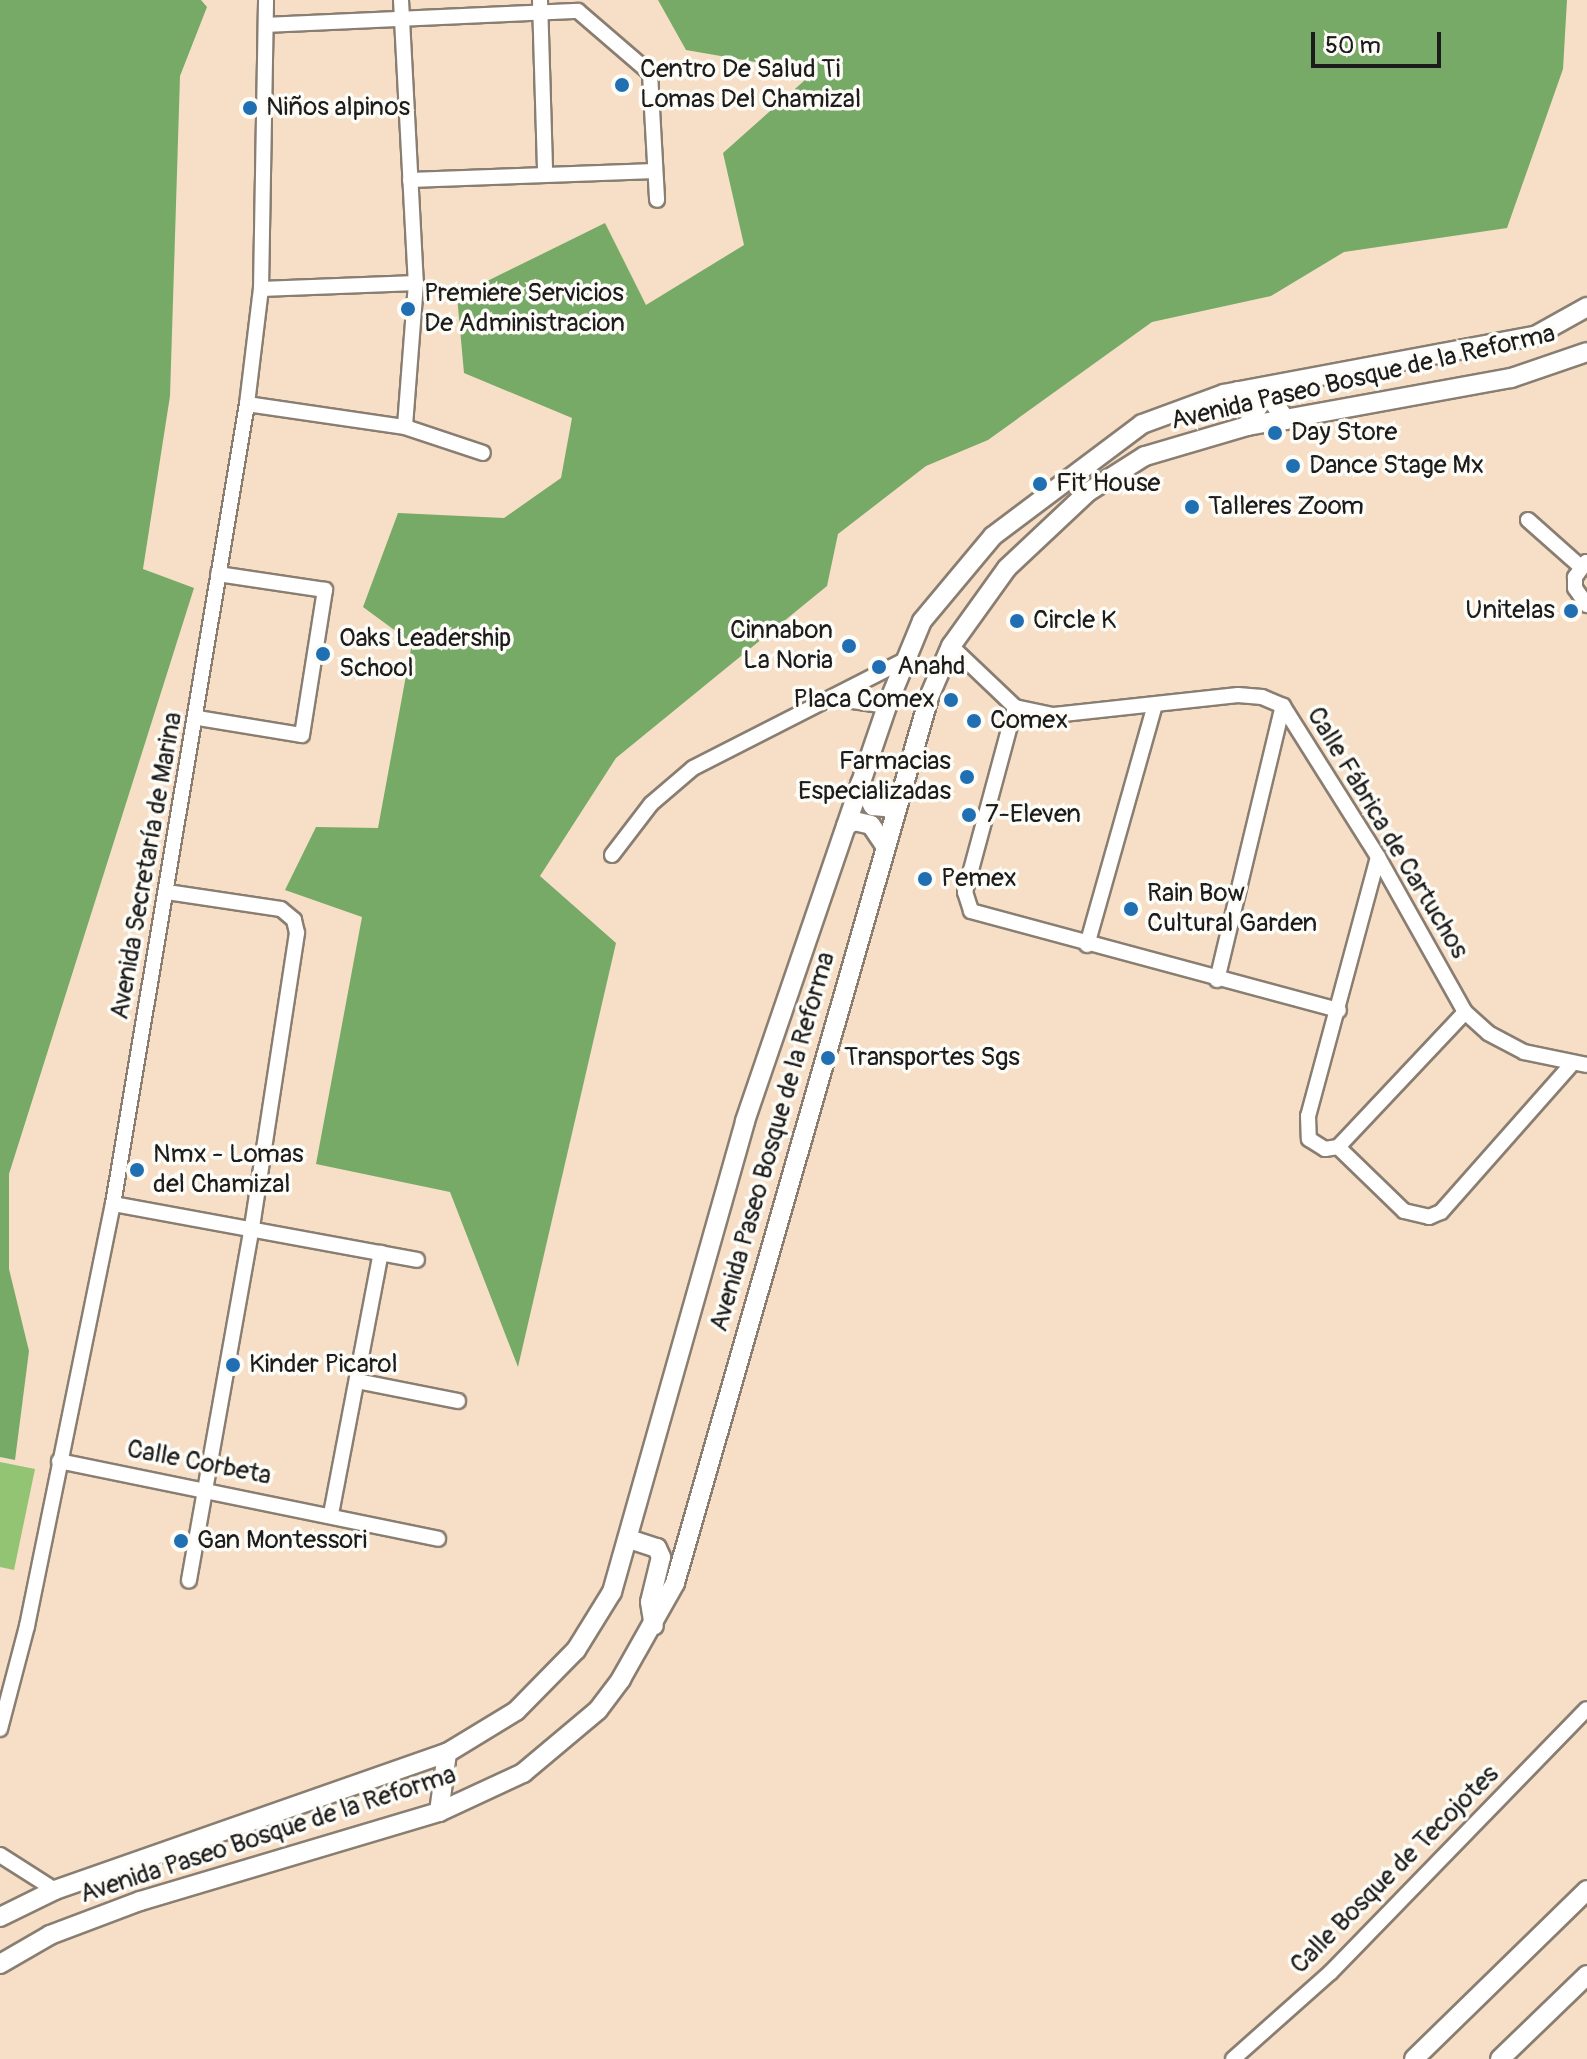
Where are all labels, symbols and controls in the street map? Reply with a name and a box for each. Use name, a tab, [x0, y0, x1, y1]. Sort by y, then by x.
scale bar	[1315, 16, 1445, 66]
text: 50 m	[1325, 31, 1381, 60]
place label: Centro De Salud Ti Lomas Del Chamizal	[640, 54, 861, 116]
marker: Centro De Salud Ti Lomas Del Chamizal	[611, 74, 633, 96]
place label: Niños alpinos	[266, 92, 410, 124]
marker: Niños alpinos	[241, 99, 259, 117]
place label: Premiere Servicios De Administracion	[424, 278, 625, 340]
marker: Premiere Servicios De Administracion	[399, 300, 417, 318]
street label: Avenida Paseo Bosque de la Reforma	[1168, 319, 1558, 437]
place label: Day Store	[1291, 417, 1397, 449]
marker: Day Store	[1266, 424, 1284, 442]
place label: Dance Stage Mx	[1309, 450, 1484, 482]
marker: Dance Stage Mx	[1284, 457, 1302, 475]
place label: Fit House	[1056, 468, 1160, 500]
marker: Fit House	[1031, 475, 1049, 493]
place label: Talleres Zoom	[1208, 491, 1364, 523]
marker: Talleres Zoom	[1183, 498, 1201, 516]
place label: Unitelas	[1465, 595, 1555, 627]
marker: Unitelas	[1562, 602, 1580, 620]
place label: Circle K	[1033, 605, 1116, 637]
marker: Circle K	[1008, 612, 1026, 630]
place label: Cinnabon La Noria	[730, 615, 833, 676]
place label: Oaks Leadership School	[339, 623, 511, 684]
marker: Cinnabon La Noria	[840, 637, 858, 655]
marker: Oaks Leadership School	[314, 645, 332, 663]
place label: Anahd	[897, 651, 966, 683]
marker: Anahd	[868, 656, 890, 678]
place label: Placa Comex	[793, 684, 935, 716]
marker: Placa Comex	[942, 691, 960, 709]
street label: Calle Fábrica de Cartuchos	[1300, 702, 1474, 964]
place label: Comex	[990, 705, 1068, 737]
street label: Avenida Secretaría de Marina	[105, 710, 189, 1022]
marker: Comex	[965, 712, 983, 730]
place label: Farmacias Especializadas	[798, 746, 951, 808]
marker: Farmacias Especializadas	[958, 768, 976, 786]
place label: 7-Eleven	[985, 799, 1081, 831]
marker: 7-Eleven	[960, 806, 978, 824]
place label: Pemex	[941, 863, 1017, 895]
marker: Pemex	[916, 870, 934, 888]
place label: Rain Bow Cultural Garden	[1147, 878, 1317, 940]
marker: Rain Bow Cultural Garden	[1122, 900, 1140, 918]
street label: Avenida Paseo Bosque de la Reforma	[704, 949, 842, 1335]
place label: Transportes Sgs	[844, 1042, 1020, 1074]
marker: Transportes Sgs	[819, 1049, 837, 1067]
place label: Nmx - Lomas del Chamizal	[153, 1139, 304, 1200]
marker: Nmx - Lomas del Chamizal	[128, 1161, 146, 1179]
place label: Kinder Picarol	[249, 1349, 398, 1381]
marker: Kinder Picarol	[224, 1356, 242, 1374]
street label: Calle Corbeta	[124, 1434, 274, 1492]
place label: Gan Montessori	[197, 1525, 367, 1557]
marker: Gan Montessori	[172, 1532, 190, 1550]
street label: Avenida Paseo Bosque de la Reforma	[76, 1759, 460, 1911]
street label: Calle Bosque de Tecojotes	[1284, 1759, 1506, 1981]

